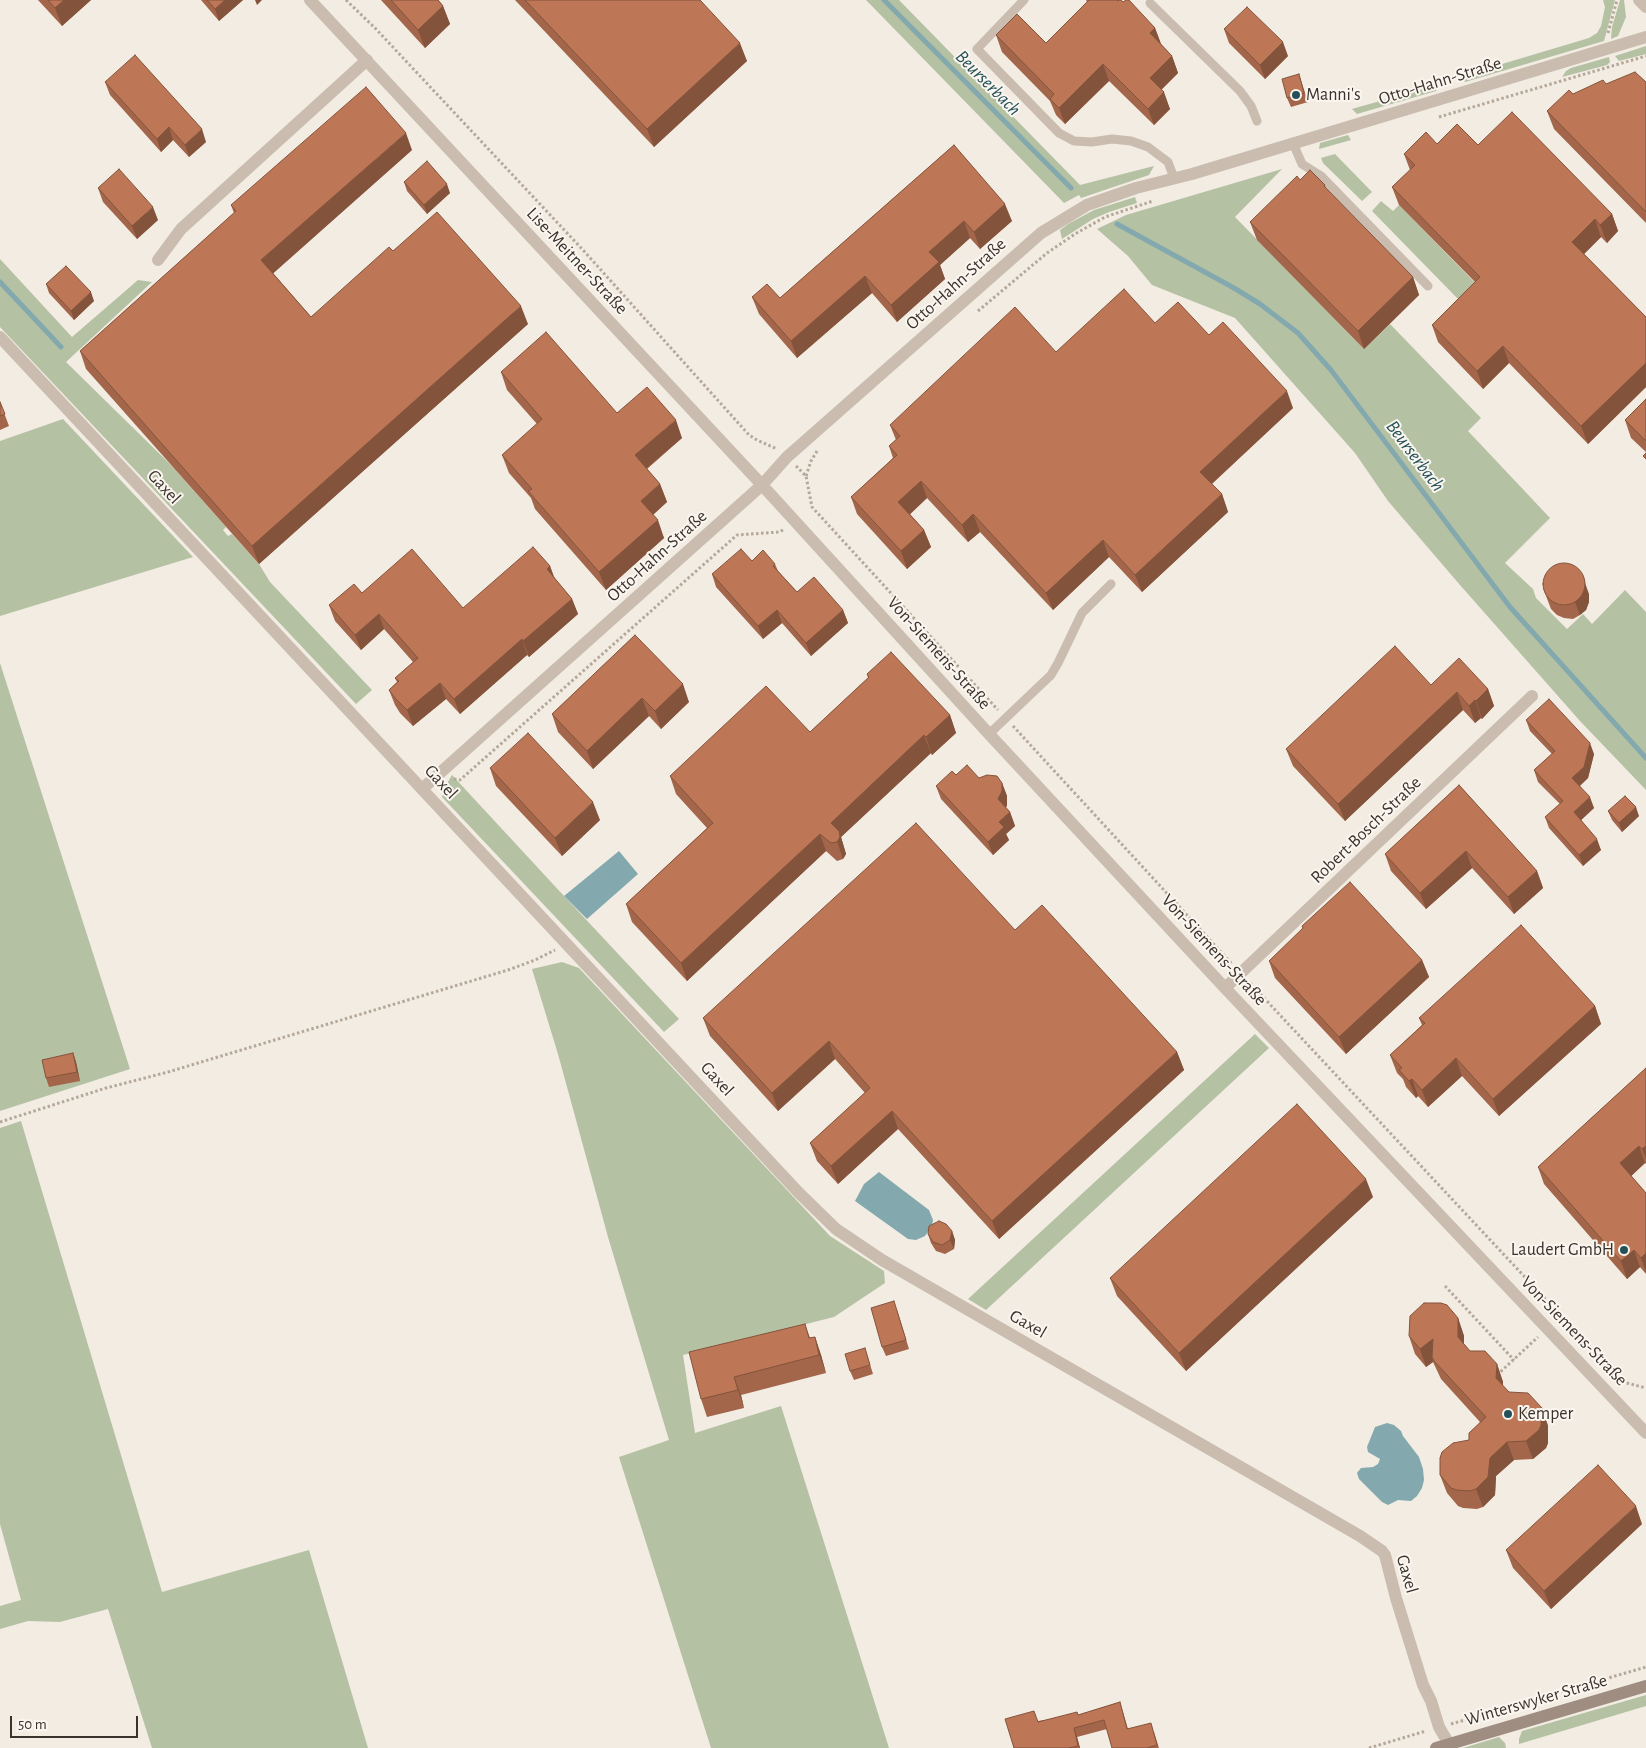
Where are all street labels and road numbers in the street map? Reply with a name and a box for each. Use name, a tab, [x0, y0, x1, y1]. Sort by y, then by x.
street label: Otto-Hahn-Straße	[1376, 52, 1504, 110]
street label: Lise-Meitner-Straße	[522, 203, 632, 319]
street label: Otto-Hahn-Straße	[902, 233, 1010, 335]
street label: Gaxel	[143, 465, 185, 509]
street label: Otto-Hahn-Straße	[603, 505, 711, 607]
street label: Von-Siemens-Straße	[883, 592, 995, 714]
street label: Gaxel	[420, 760, 462, 804]
street label: Robert-Bosch-Straße	[1306, 772, 1426, 888]
street label: Von-Siemens-Straße	[1157, 890, 1271, 1010]
street label: Gaxel	[696, 1057, 738, 1101]
street label: Von-Siemens-Straße	[1516, 1271, 1632, 1391]
street label: Gaxel	[1006, 1305, 1050, 1343]
street label: Gaxel	[1391, 1552, 1423, 1596]
street label: Winterswyker Straße	[1462, 1669, 1610, 1731]

